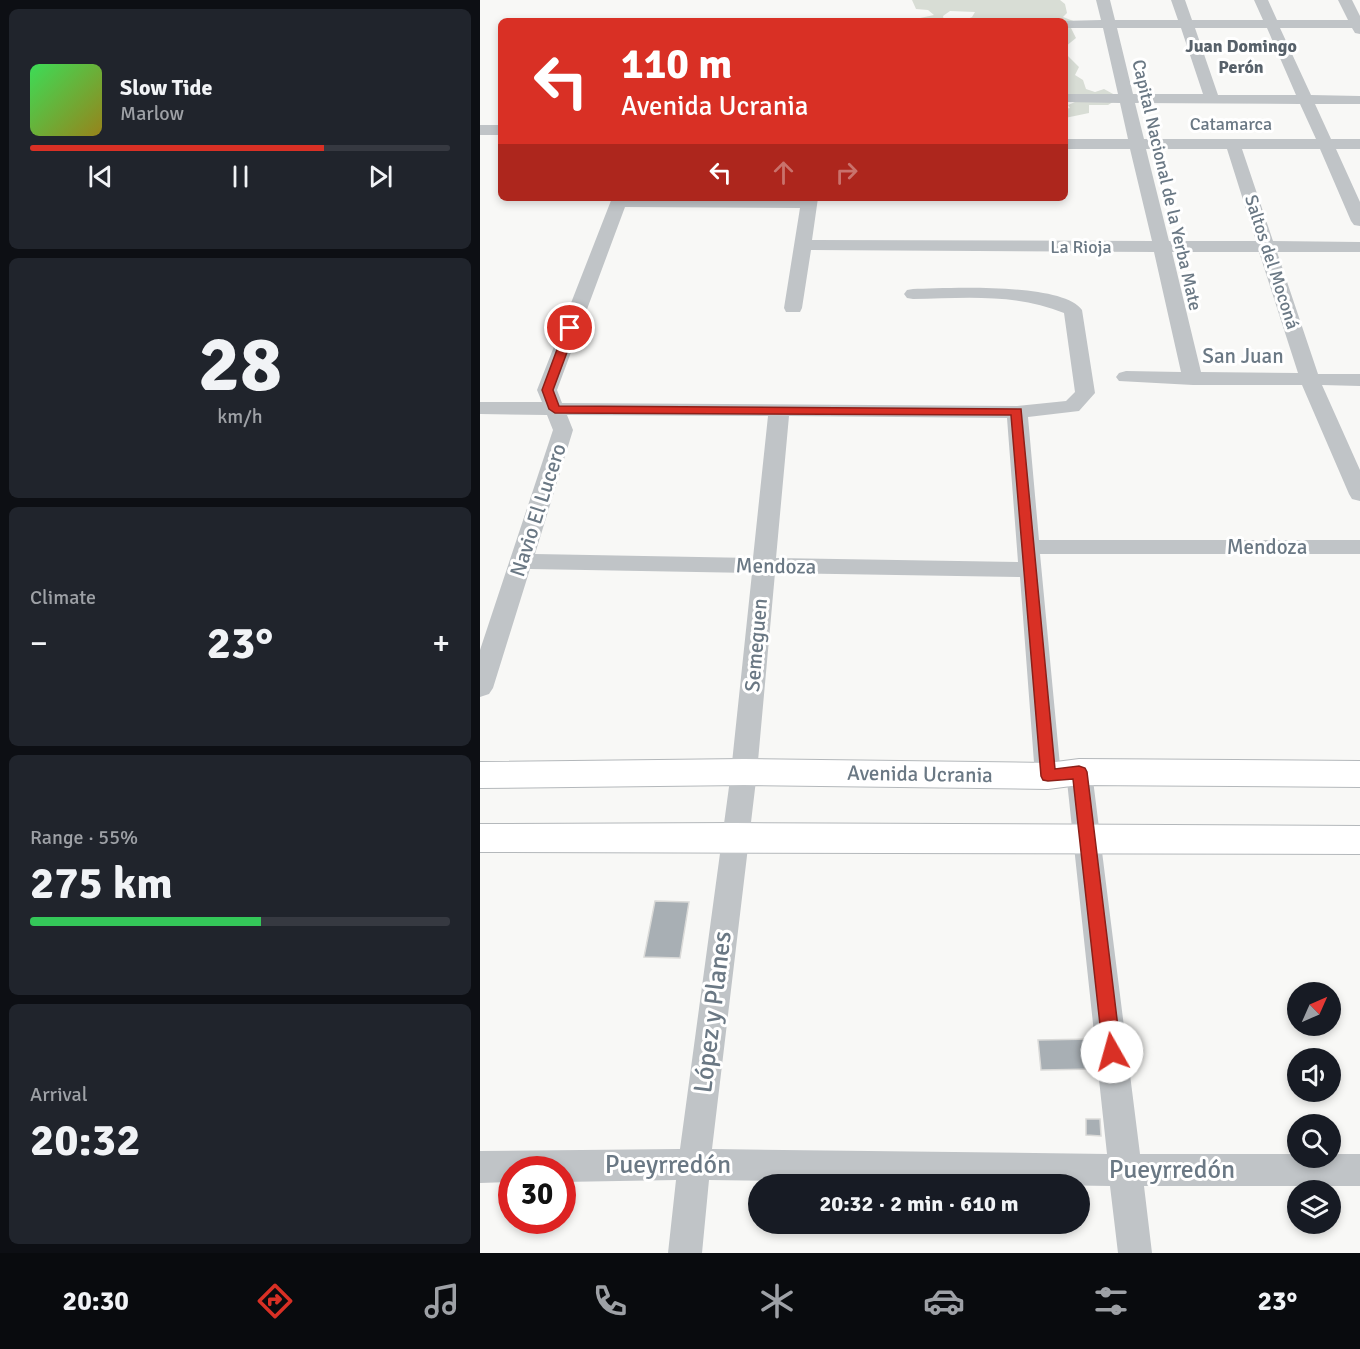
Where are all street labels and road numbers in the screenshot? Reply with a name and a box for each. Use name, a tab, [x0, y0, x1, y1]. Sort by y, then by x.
street label: Capital Nacional de la Yerba Mate	[1127, 57, 1207, 313]
street label: Catamarca	[1190, 113, 1272, 135]
street label: Saltos del Moconá	[1240, 192, 1304, 332]
street label: La Rioja	[1050, 236, 1112, 258]
street label: San Juan	[1202, 343, 1284, 369]
street label: Navio El Lucero	[504, 440, 572, 580]
street label: Mendoza	[1227, 534, 1307, 560]
street label: Mendoza	[735, 552, 817, 580]
street label: Semeguen	[739, 597, 773, 693]
street label: Avenida Ucrania	[847, 760, 993, 788]
street label: López y Planes	[687, 929, 739, 1095]
street label: Pueyrredón	[605, 1149, 731, 1181]
street label: Pueyrredón	[1109, 1154, 1235, 1186]

